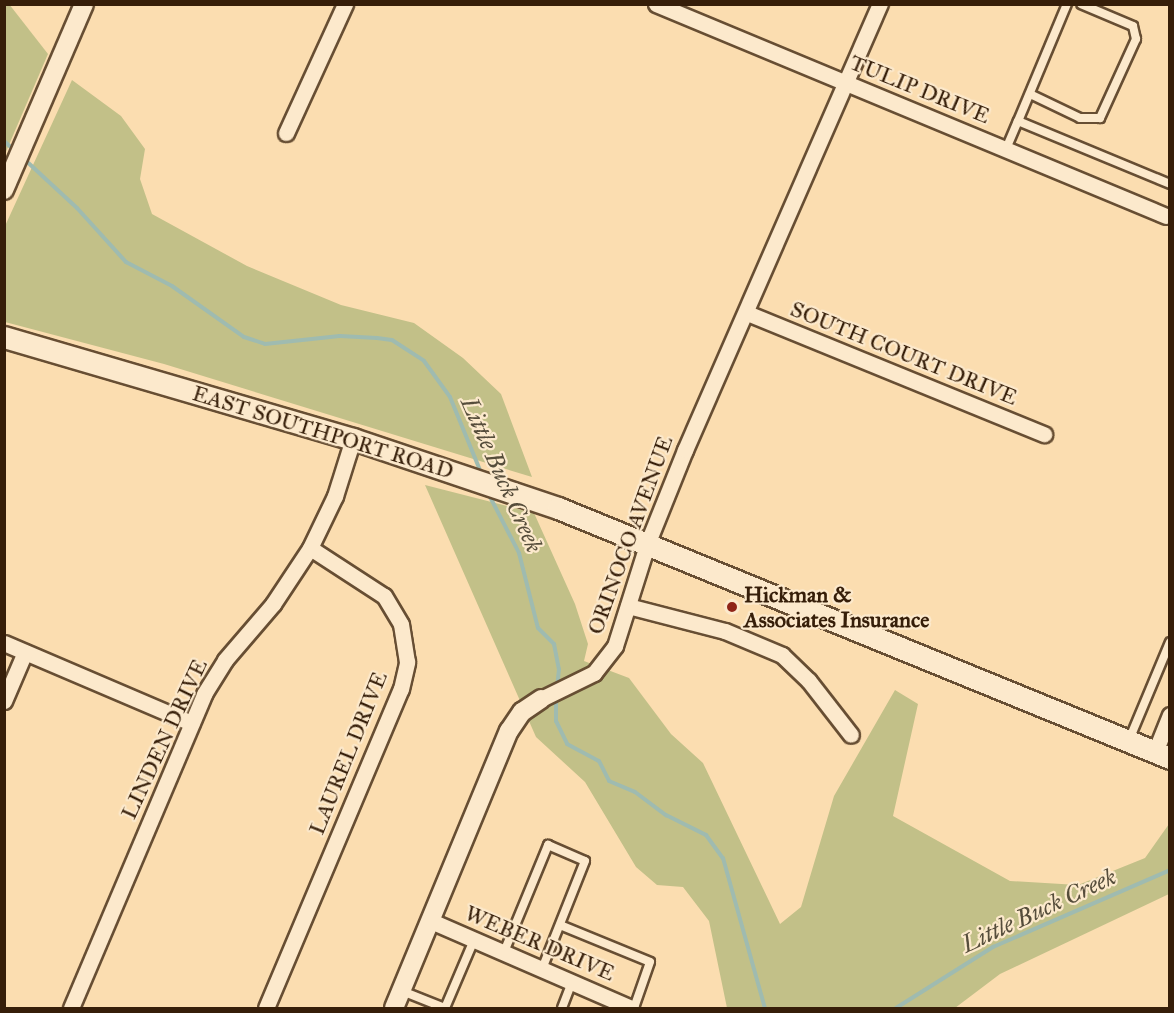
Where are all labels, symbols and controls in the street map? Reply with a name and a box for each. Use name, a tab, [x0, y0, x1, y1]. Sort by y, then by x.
street label: TULIP DRIVE	[846, 49, 994, 129]
street label: SOUTH COURT DRIVE	[787, 295, 1021, 411]
street label: EAST SOUTHPORT ROAD	[189, 380, 457, 484]
water label: Little Buck Creek	[454, 393, 548, 557]
street label: ORINOCO AVENUE	[582, 432, 678, 638]
place label: Hickman & Associates Insurance	[744, 581, 929, 632]
marker: Hickman & Associates Insurance	[725, 600, 739, 614]
street label: LINDEN DRIVE	[115, 655, 213, 823]
street label: LAUREL DRIVE	[303, 668, 393, 838]
water label: Little Buck Creek	[957, 863, 1121, 959]
street label: WEBER DRIVE	[461, 900, 619, 986]

